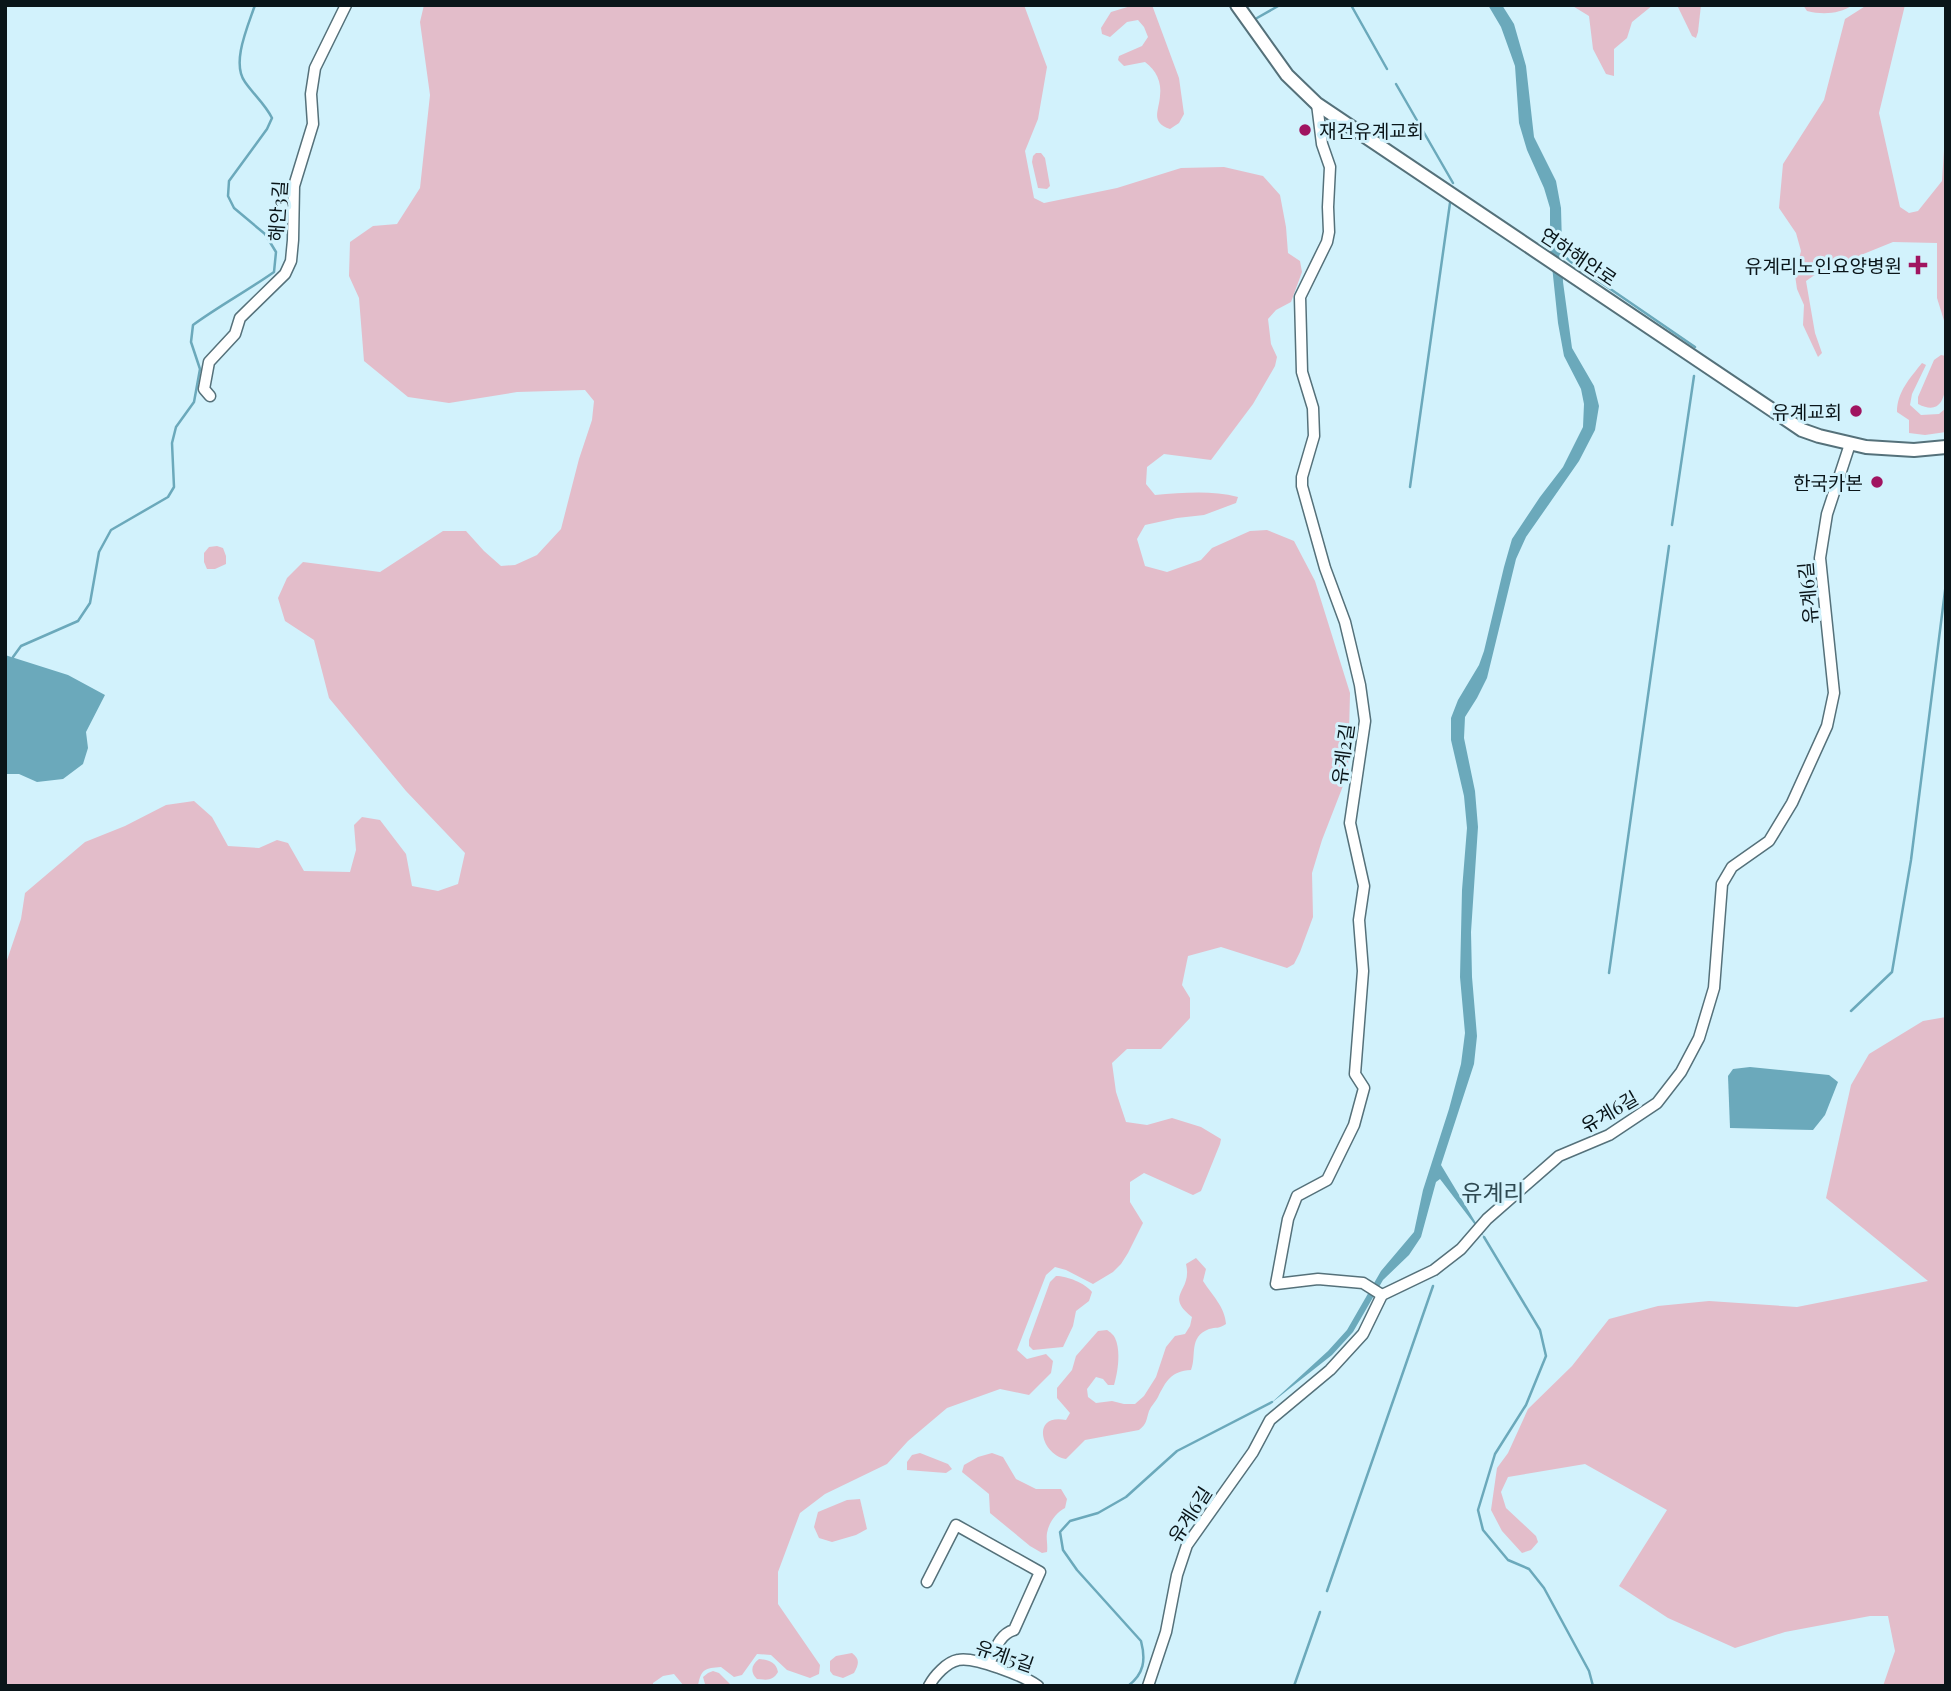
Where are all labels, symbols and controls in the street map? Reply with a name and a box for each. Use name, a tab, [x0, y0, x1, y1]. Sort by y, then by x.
place label: 재건유계교회	[1319, 117, 1424, 143]
marker: 재건유계교회	[1297, 122, 1313, 138]
street label: 해안3길	[262, 180, 292, 242]
street label: 연하해안로	[1535, 221, 1623, 291]
place label: 유계리노인요양병원	[1745, 252, 1902, 278]
marker: 유계리노인요양병원	[1908, 255, 1928, 275]
place label: 유계교회	[1772, 398, 1842, 424]
marker: 유계교회	[1848, 403, 1864, 419]
place label: 한국카본	[1793, 469, 1863, 495]
marker: 한국카본	[1869, 474, 1885, 490]
street label: 유계6길	[1791, 561, 1823, 625]
street label: 유계2길	[1325, 722, 1359, 786]
street label: 유계6길	[1576, 1084, 1642, 1138]
district label: 유계리	[1461, 1176, 1525, 1207]
street label: 유계6길	[1161, 1481, 1217, 1547]
street label: 유계5길	[972, 1633, 1038, 1677]

